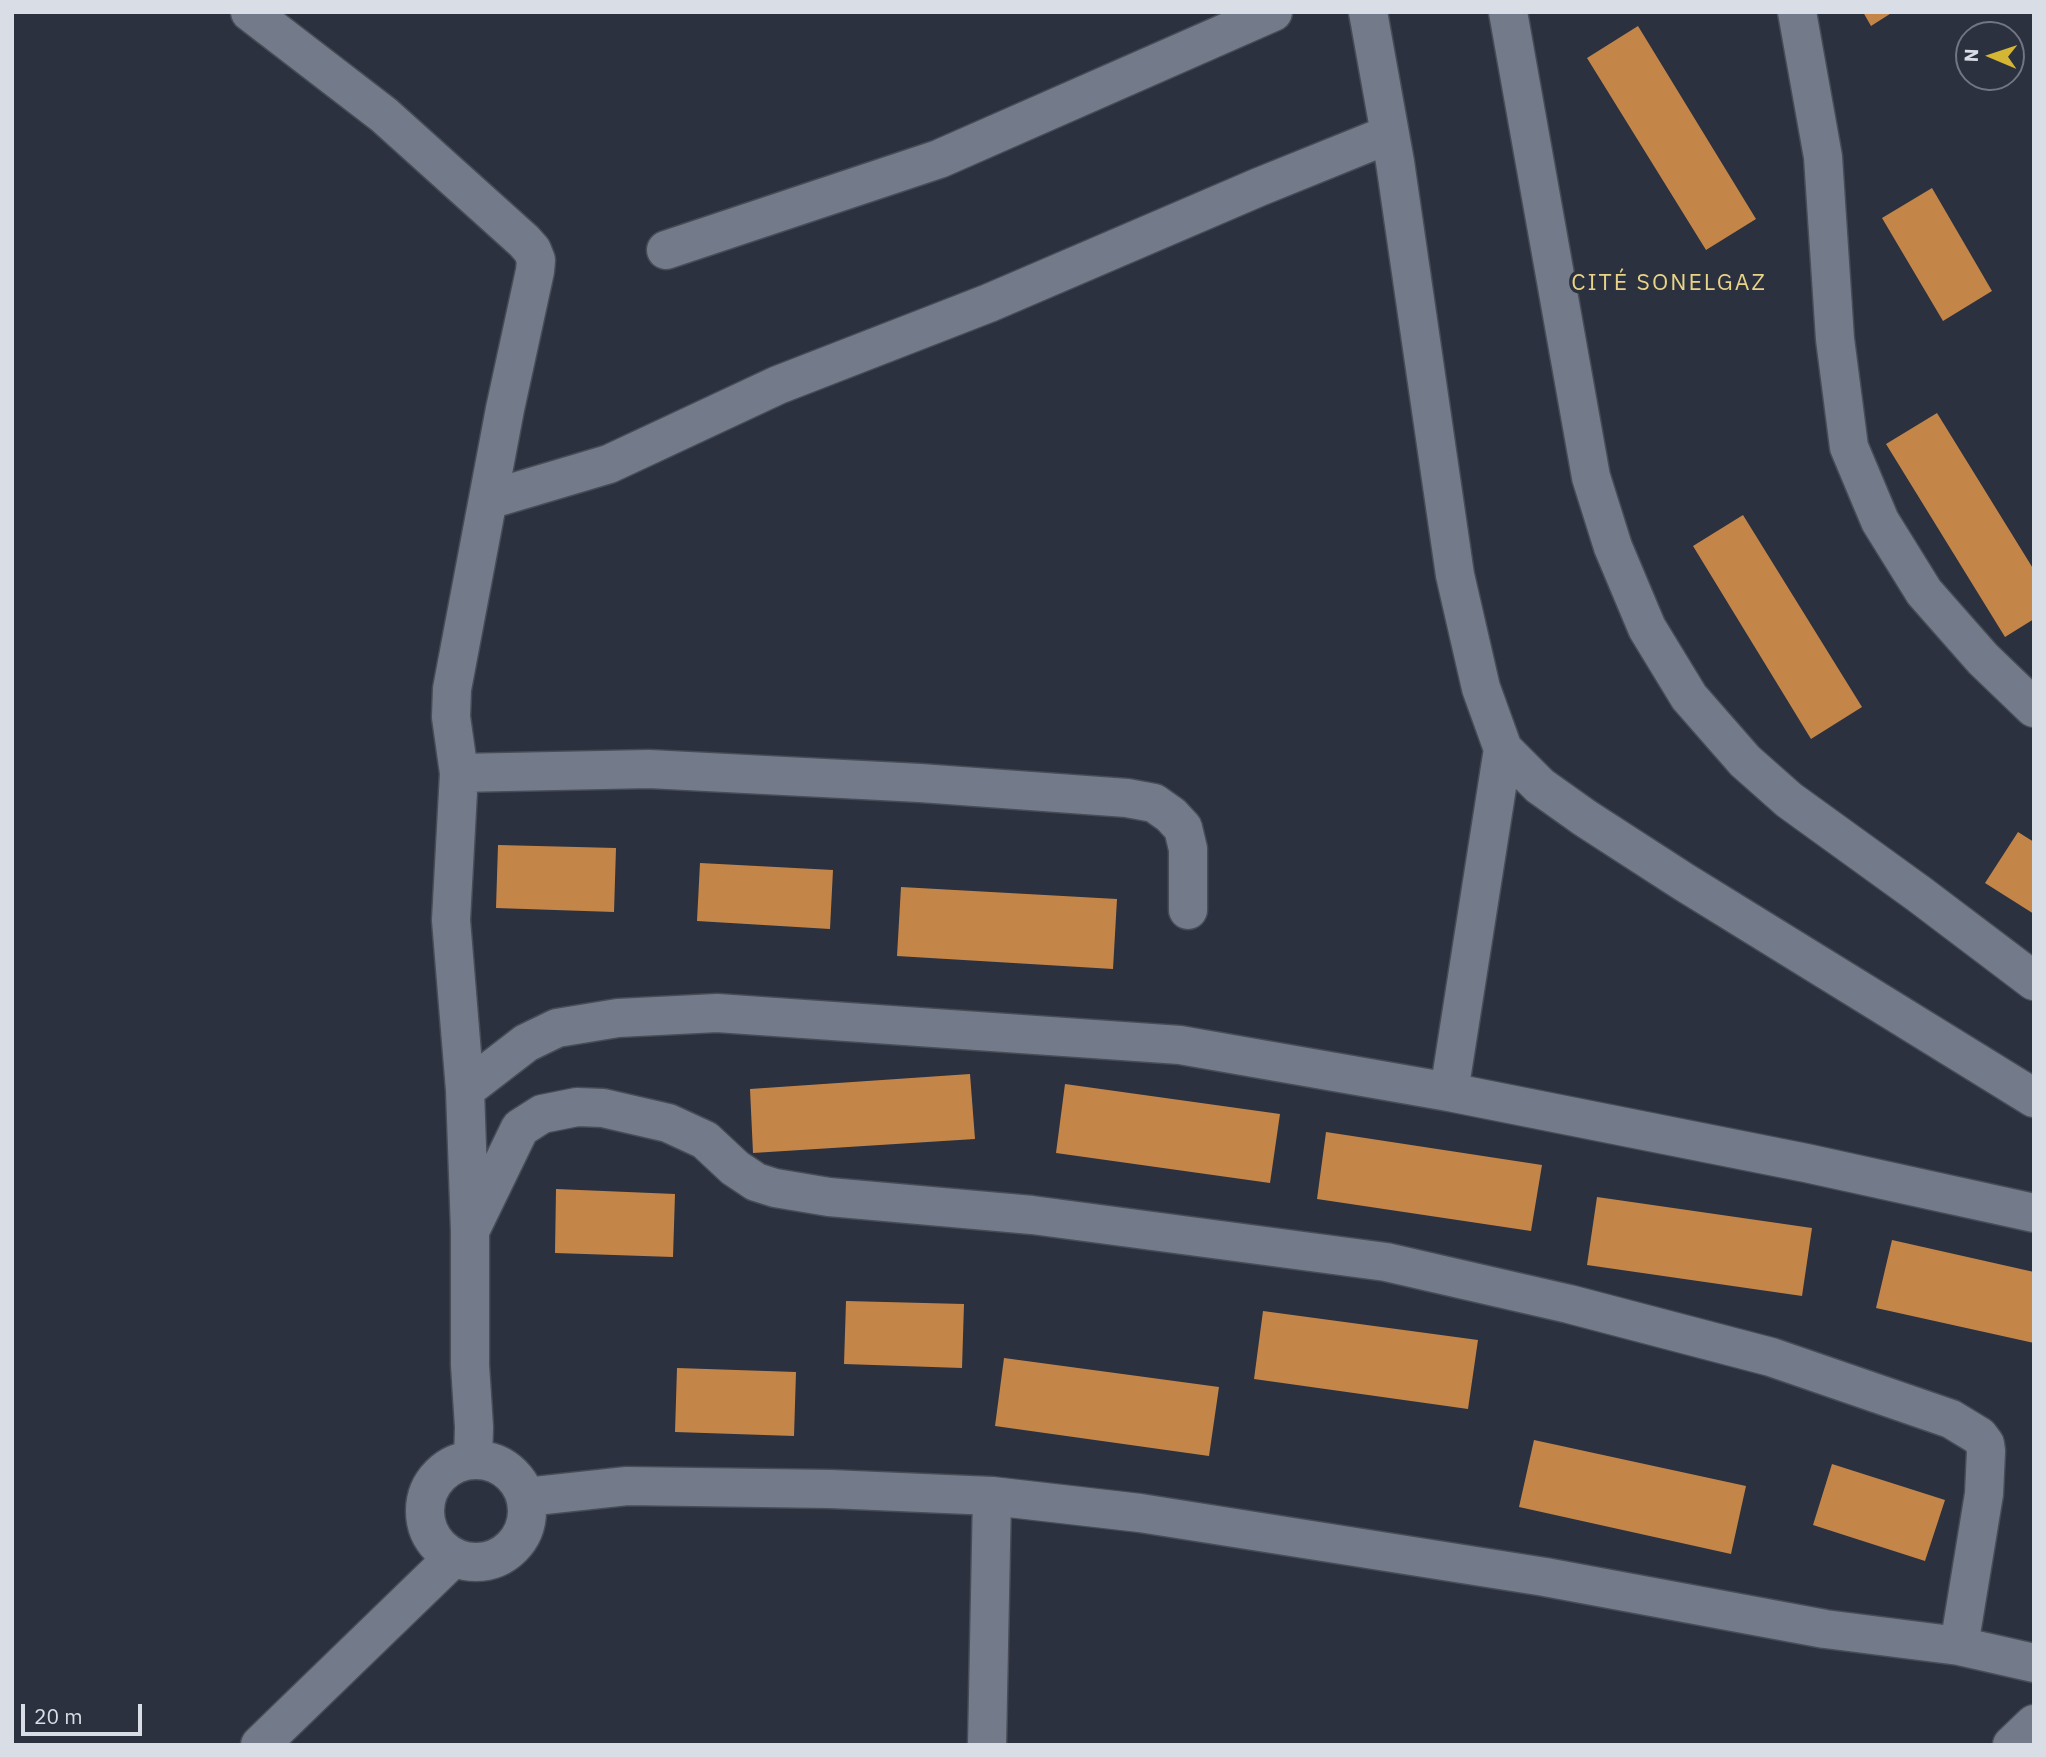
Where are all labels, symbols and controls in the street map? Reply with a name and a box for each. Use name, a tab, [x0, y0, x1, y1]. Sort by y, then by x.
north arrow	[1955, 21, 2025, 91]
text: N	[1959, 48, 1983, 63]
district label: CITÉ SONELGAZ	[1573, 269, 1765, 297]
scale bar	[24, 1690, 145, 1734]
text: 20 m	[34, 1702, 83, 1730]

